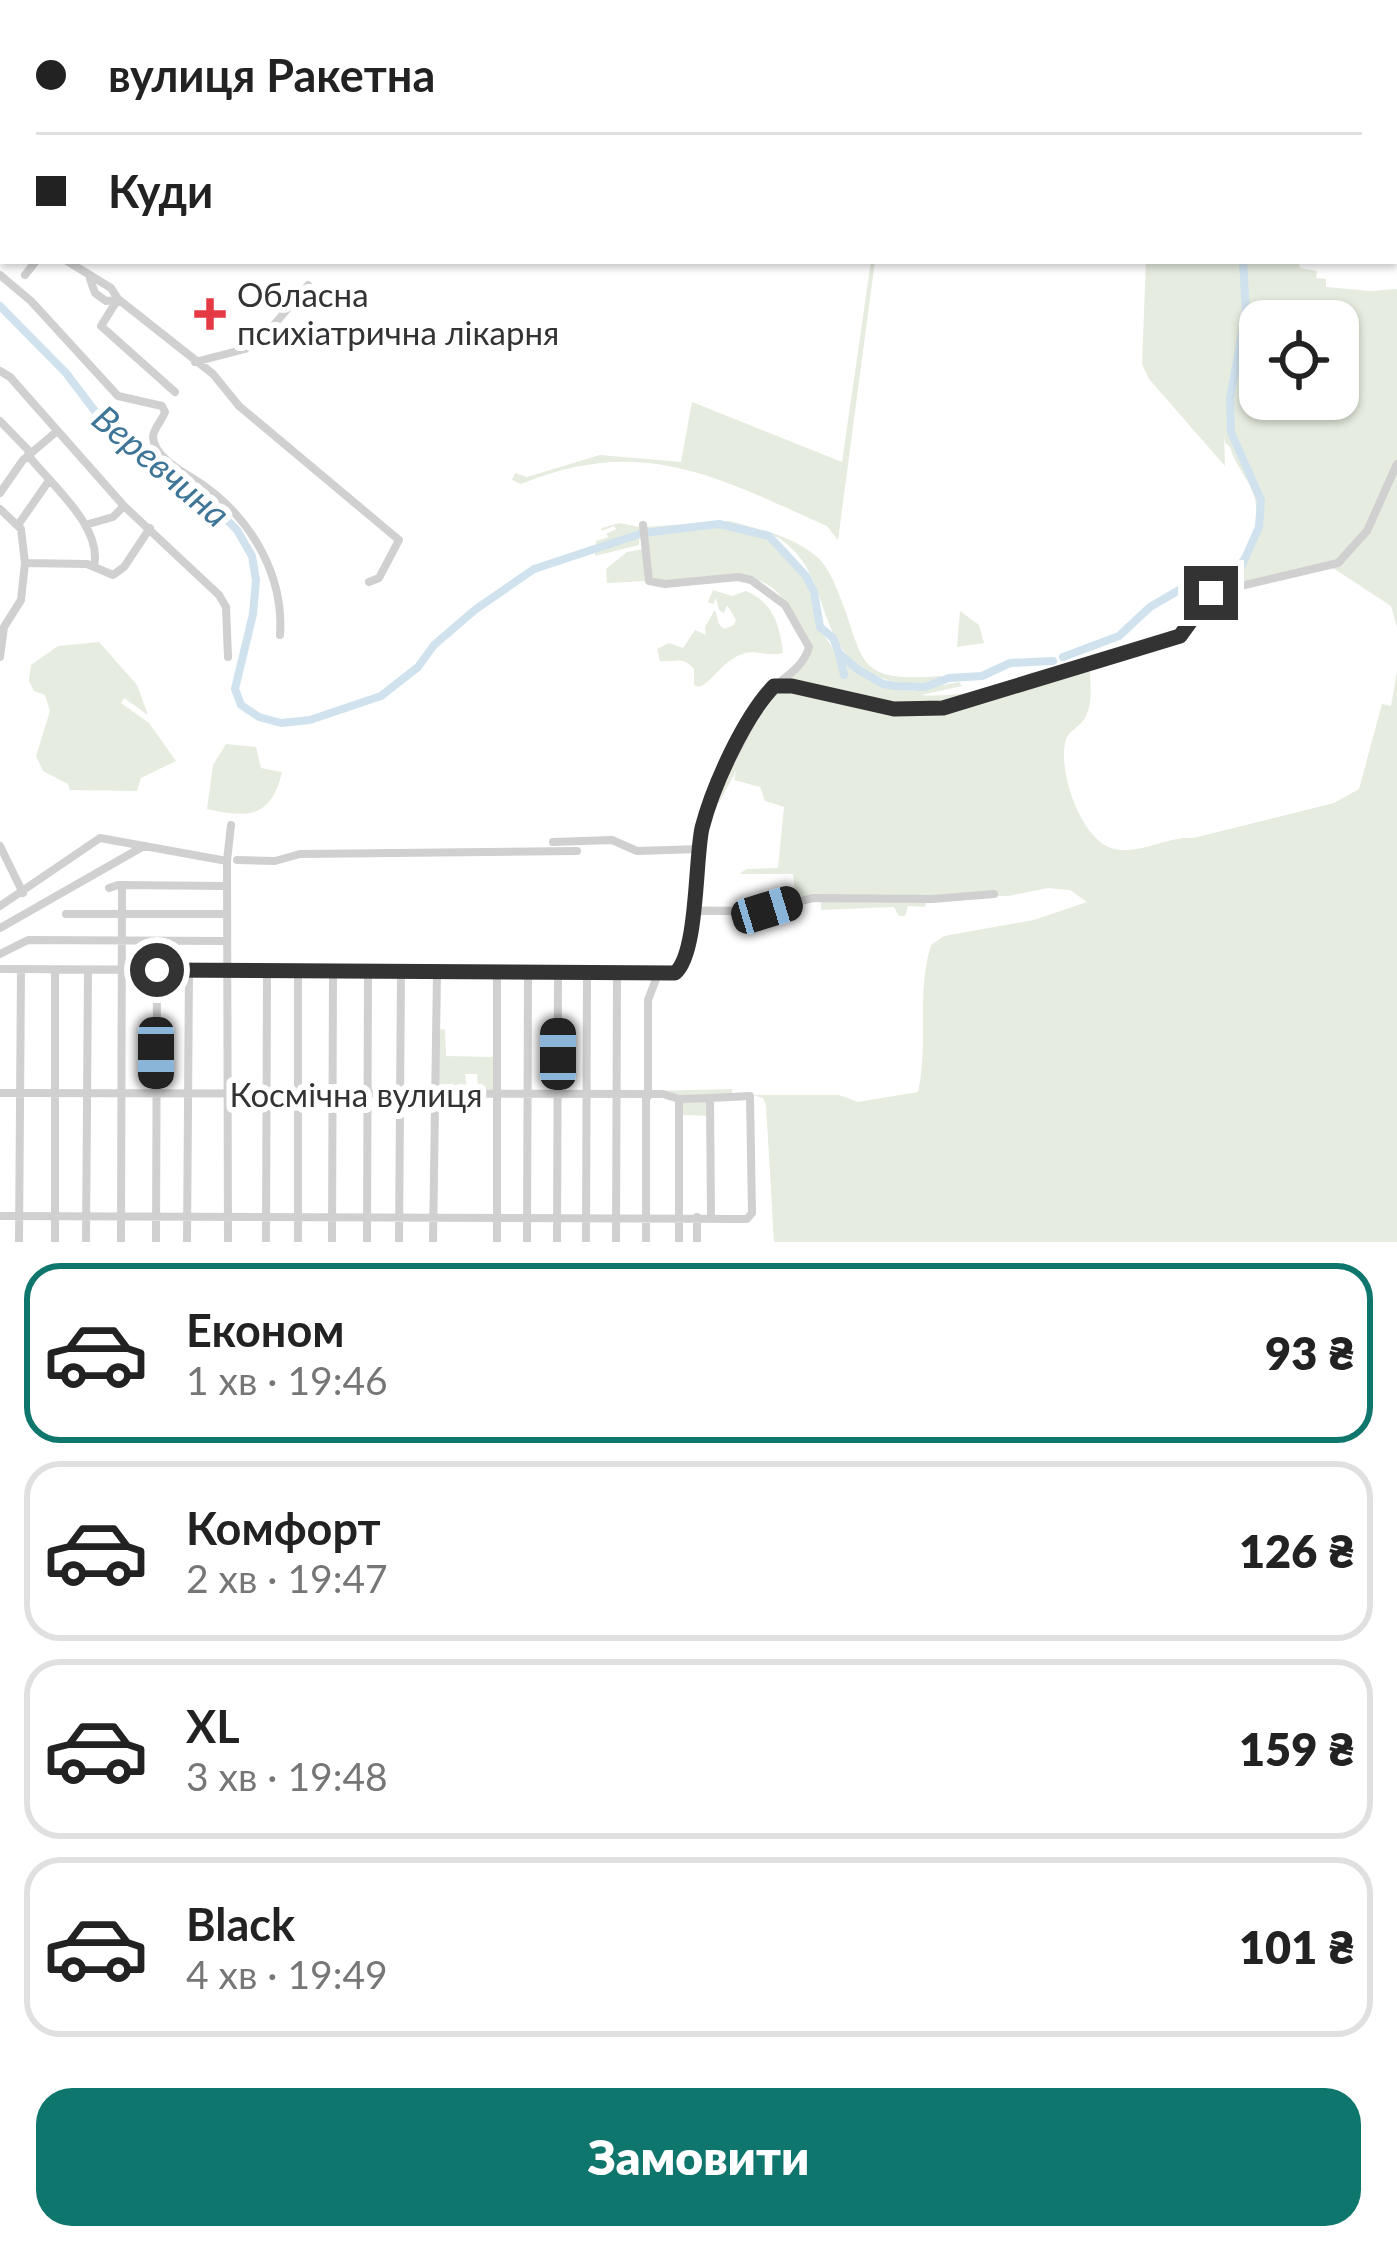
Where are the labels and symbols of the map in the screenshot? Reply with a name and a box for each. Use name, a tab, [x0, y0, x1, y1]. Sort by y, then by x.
place label: Обласна психіатрична лікарня	[237, 274, 559, 352]
marker: Обласна психіатрична лікарня	[194, 298, 226, 330]
water label: Веревчина	[84, 395, 239, 535]
route end	[1184, 566, 1238, 620]
car	[727, 882, 807, 938]
route start	[130, 943, 184, 997]
car	[138, 1017, 174, 1089]
car	[540, 1018, 576, 1090]
street label: Космічна вулиця	[230, 1074, 482, 1114]

